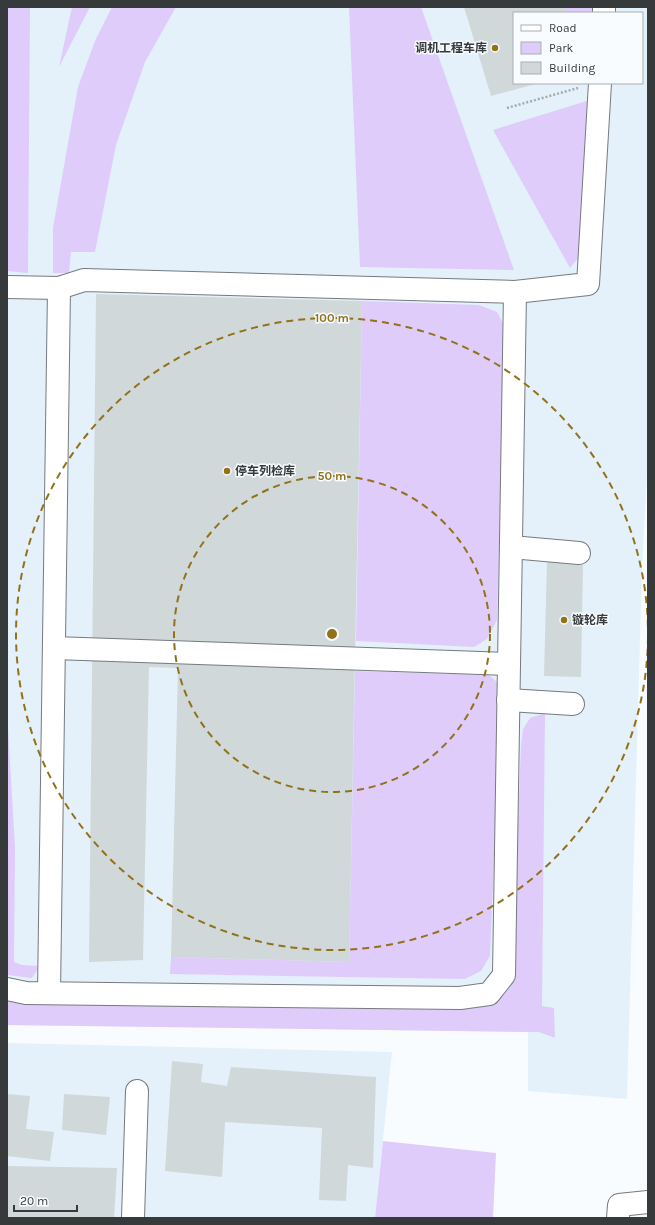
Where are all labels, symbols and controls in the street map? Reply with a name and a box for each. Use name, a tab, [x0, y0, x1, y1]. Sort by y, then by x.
legend	[513, 12, 643, 84]
text: Road	[549, 21, 577, 35]
place label: 调机工程车库	[415, 41, 487, 55]
text: Park	[549, 41, 574, 55]
marker: 调机工程车库	[490, 43, 500, 53]
text: Building	[549, 61, 596, 75]
text: 100 m	[315, 311, 349, 325]
place label: 停车列检库	[235, 464, 295, 478]
marker: 停车列检库	[222, 466, 232, 476]
text: 50 m	[318, 469, 347, 483]
place label: 镟轮库	[572, 613, 608, 627]
marker: 镟轮库	[559, 615, 569, 625]
centre of rings	[325, 627, 339, 641]
scale bar	[14, 1187, 77, 1213]
text: 20 m	[20, 1194, 48, 1208]

